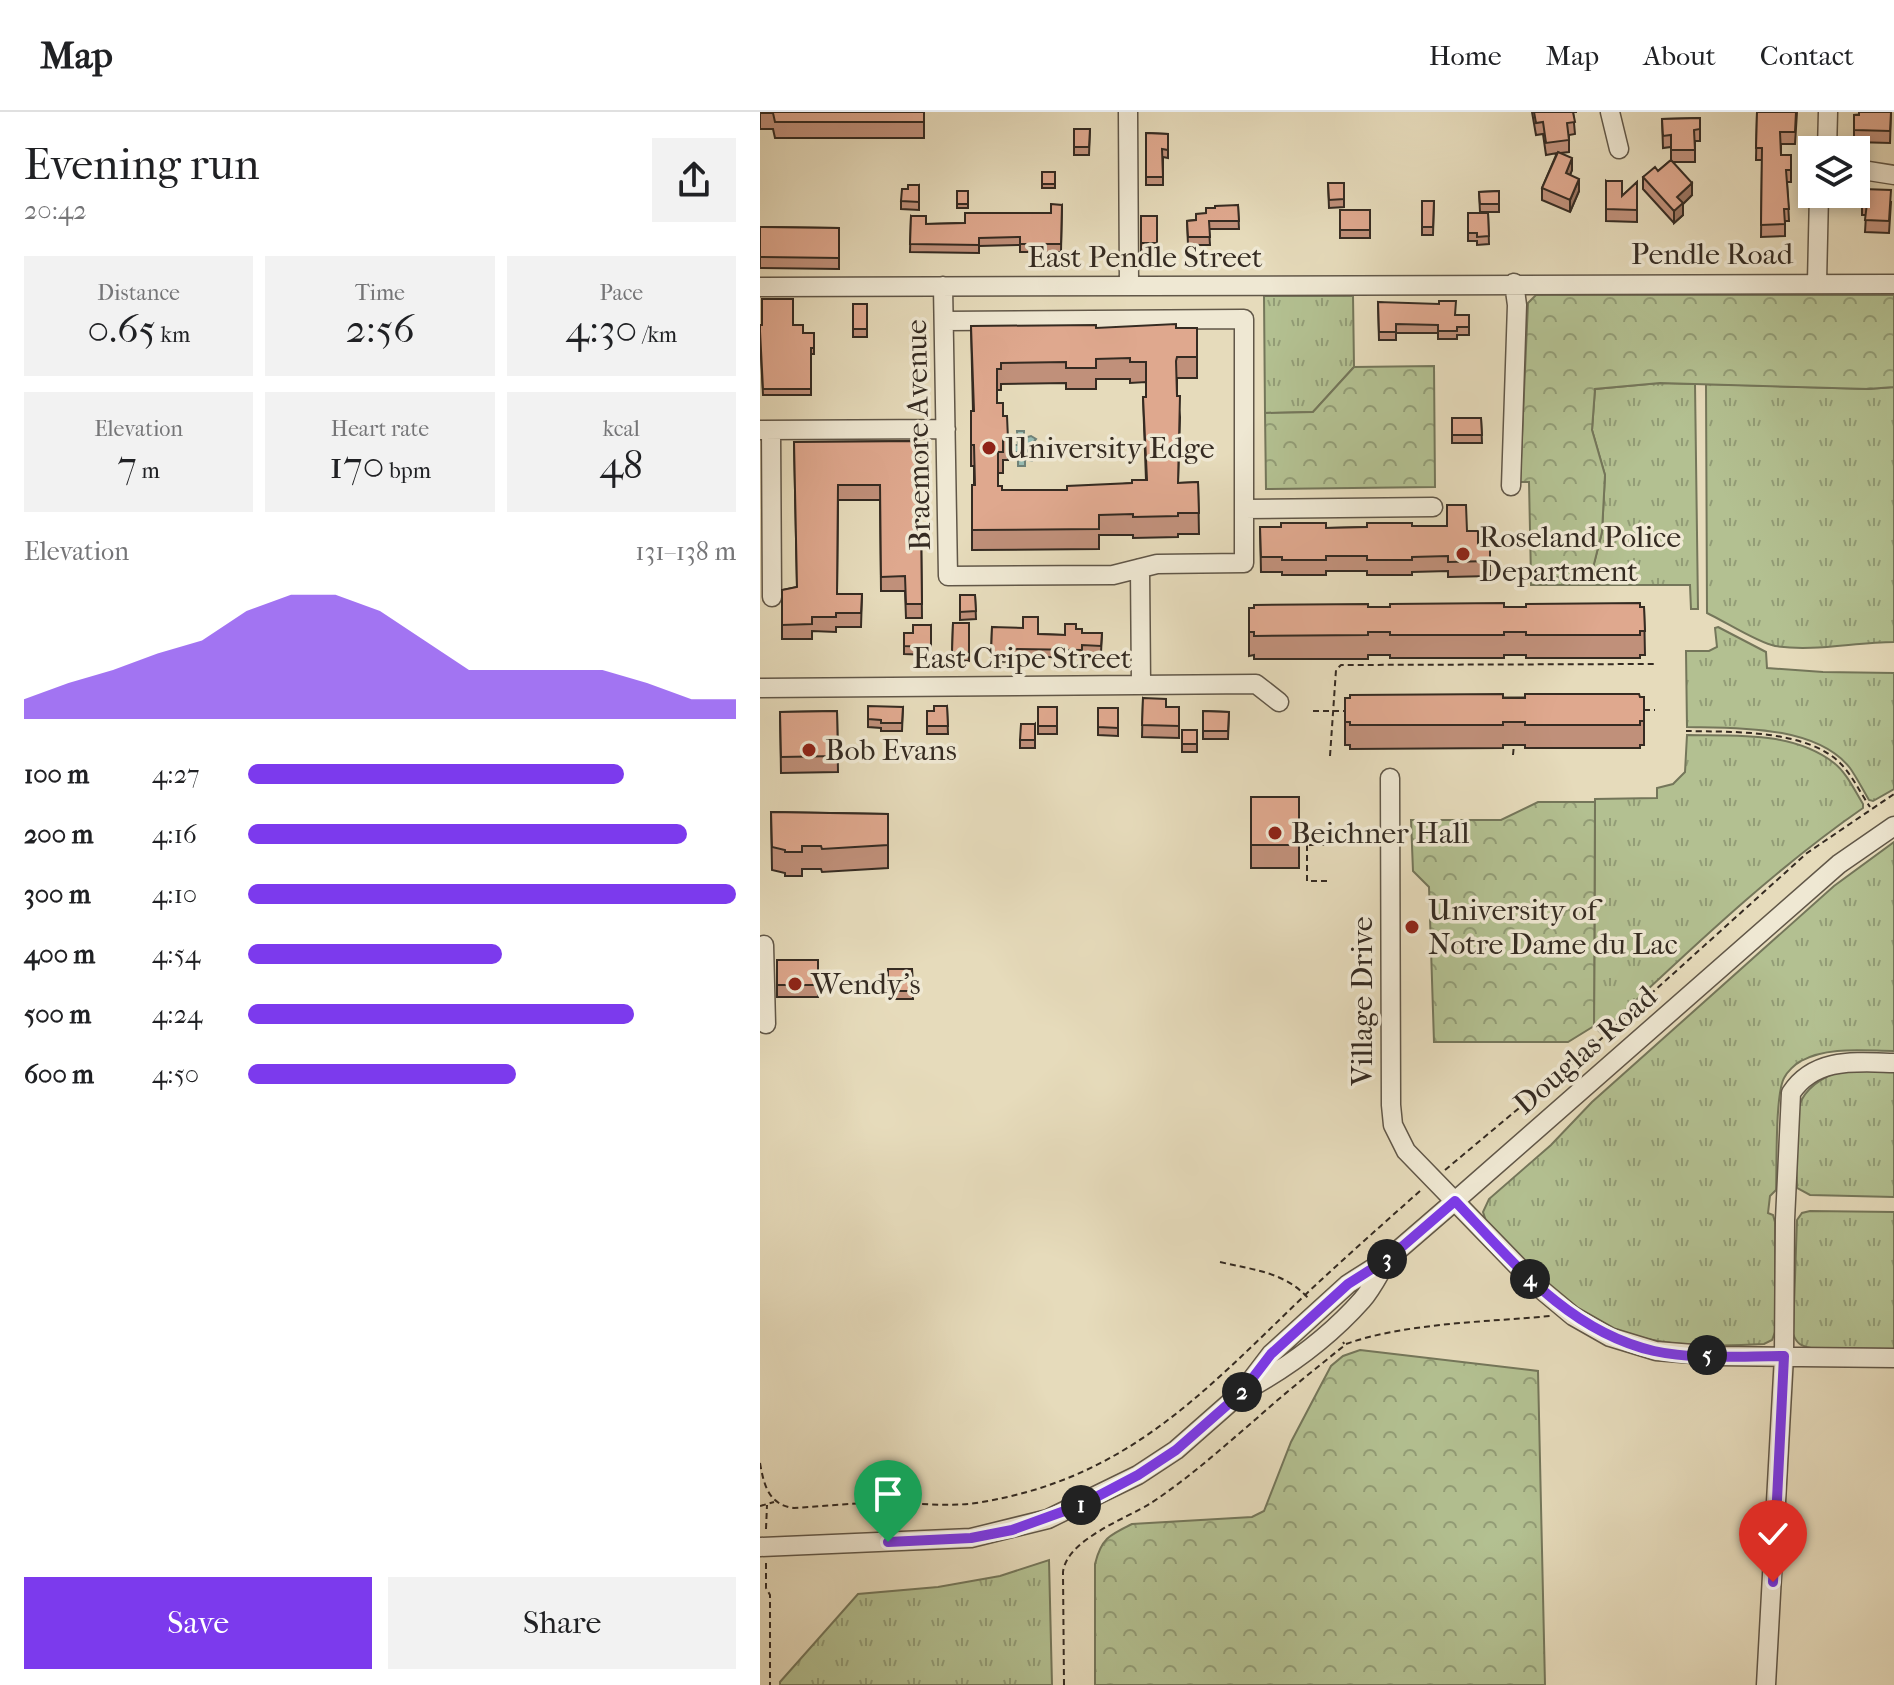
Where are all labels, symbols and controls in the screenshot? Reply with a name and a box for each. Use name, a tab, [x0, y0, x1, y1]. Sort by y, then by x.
text: Map	[40, 33, 113, 78]
text: Home	[1429, 39, 1502, 72]
text: Map	[1546, 39, 1599, 72]
text: About	[1643, 39, 1716, 72]
text: Contact	[1760, 39, 1854, 72]
map controls	[1798, 136, 1870, 208]
button: layers	[1798, 136, 1870, 208]
button: share	[652, 138, 736, 222]
text: Evening run	[24, 139, 259, 190]
text: 20:42	[24, 195, 87, 226]
street label: Pendle Road	[1631, 237, 1794, 272]
street label: East Pendle Street	[1028, 240, 1263, 275]
text: Distance	[97, 280, 180, 306]
text: Time	[355, 280, 405, 306]
text: Pace	[599, 280, 643, 306]
text: 0.65	[87, 306, 156, 352]
text: 2:56	[345, 306, 415, 352]
text: 4:30	[566, 306, 637, 352]
street label: Braemore Avenue	[899, 319, 938, 551]
text: km	[156, 322, 190, 348]
text: /km	[637, 322, 677, 348]
text: Elevation	[94, 416, 183, 442]
text: Heart rate	[331, 416, 429, 442]
text: kcal	[603, 416, 640, 442]
place label: University Edge	[1005, 431, 1215, 466]
marker: University Edge	[980, 439, 998, 457]
text: 7	[118, 442, 137, 488]
text: 170	[329, 442, 385, 488]
text: 48	[599, 442, 643, 488]
text: m	[137, 458, 160, 484]
text: bpm	[385, 458, 431, 484]
place label: Roseland Police Department	[1479, 520, 1681, 589]
text: Elevation	[24, 536, 129, 567]
text: 131–138 m	[635, 536, 736, 567]
marker: Roseland Police Department	[1454, 545, 1472, 563]
street label: East Cripe Street	[913, 641, 1132, 676]
place label: Bob Evans	[825, 733, 957, 768]
marker: Bob Evans	[800, 741, 818, 759]
text: 100 m	[24, 759, 89, 790]
text: 4:27	[152, 759, 200, 790]
place label: Beichner Hall	[1291, 816, 1469, 851]
text: 200 m	[24, 819, 93, 850]
text: 4:16	[152, 819, 197, 850]
marker: Beichner Hall	[1266, 824, 1284, 842]
text: 300 m	[24, 879, 91, 910]
text: 4:10	[152, 879, 197, 910]
place label: University of Notre Dame du Lac	[1428, 893, 1678, 962]
street label: Village Drive	[1345, 916, 1380, 1087]
marker: University of Notre Dame du Lac	[1403, 918, 1421, 936]
text: 400 m	[24, 939, 95, 970]
text: 4:54	[152, 939, 200, 970]
place label: Wendy's	[810, 967, 920, 1002]
marker: Wendy's	[786, 975, 804, 993]
street label: Douglas Road	[1507, 979, 1664, 1122]
text: 500 m	[24, 999, 91, 1030]
text: 4:24	[152, 999, 202, 1030]
text: 600 m	[24, 1059, 94, 1090]
text: 4:50	[152, 1059, 199, 1090]
pin: 3	[1367, 1239, 1407, 1279]
text: 3	[1382, 1246, 1392, 1272]
pin: 4	[1510, 1259, 1550, 1299]
text: 4	[1524, 1266, 1537, 1292]
pin: 5	[1687, 1335, 1727, 1375]
text: 5	[1702, 1342, 1712, 1368]
pin: 2	[1222, 1372, 1262, 1412]
text: 2	[1236, 1379, 1248, 1405]
pin	[854, 1460, 922, 1542]
icon: arrive	[866, 1472, 910, 1516]
pin: 1	[1061, 1485, 1101, 1525]
text: 1	[1077, 1492, 1085, 1518]
pin	[1739, 1500, 1807, 1582]
icon: check	[1751, 1512, 1795, 1556]
button: Save	[24, 1577, 372, 1669]
button: Share	[388, 1577, 736, 1669]

